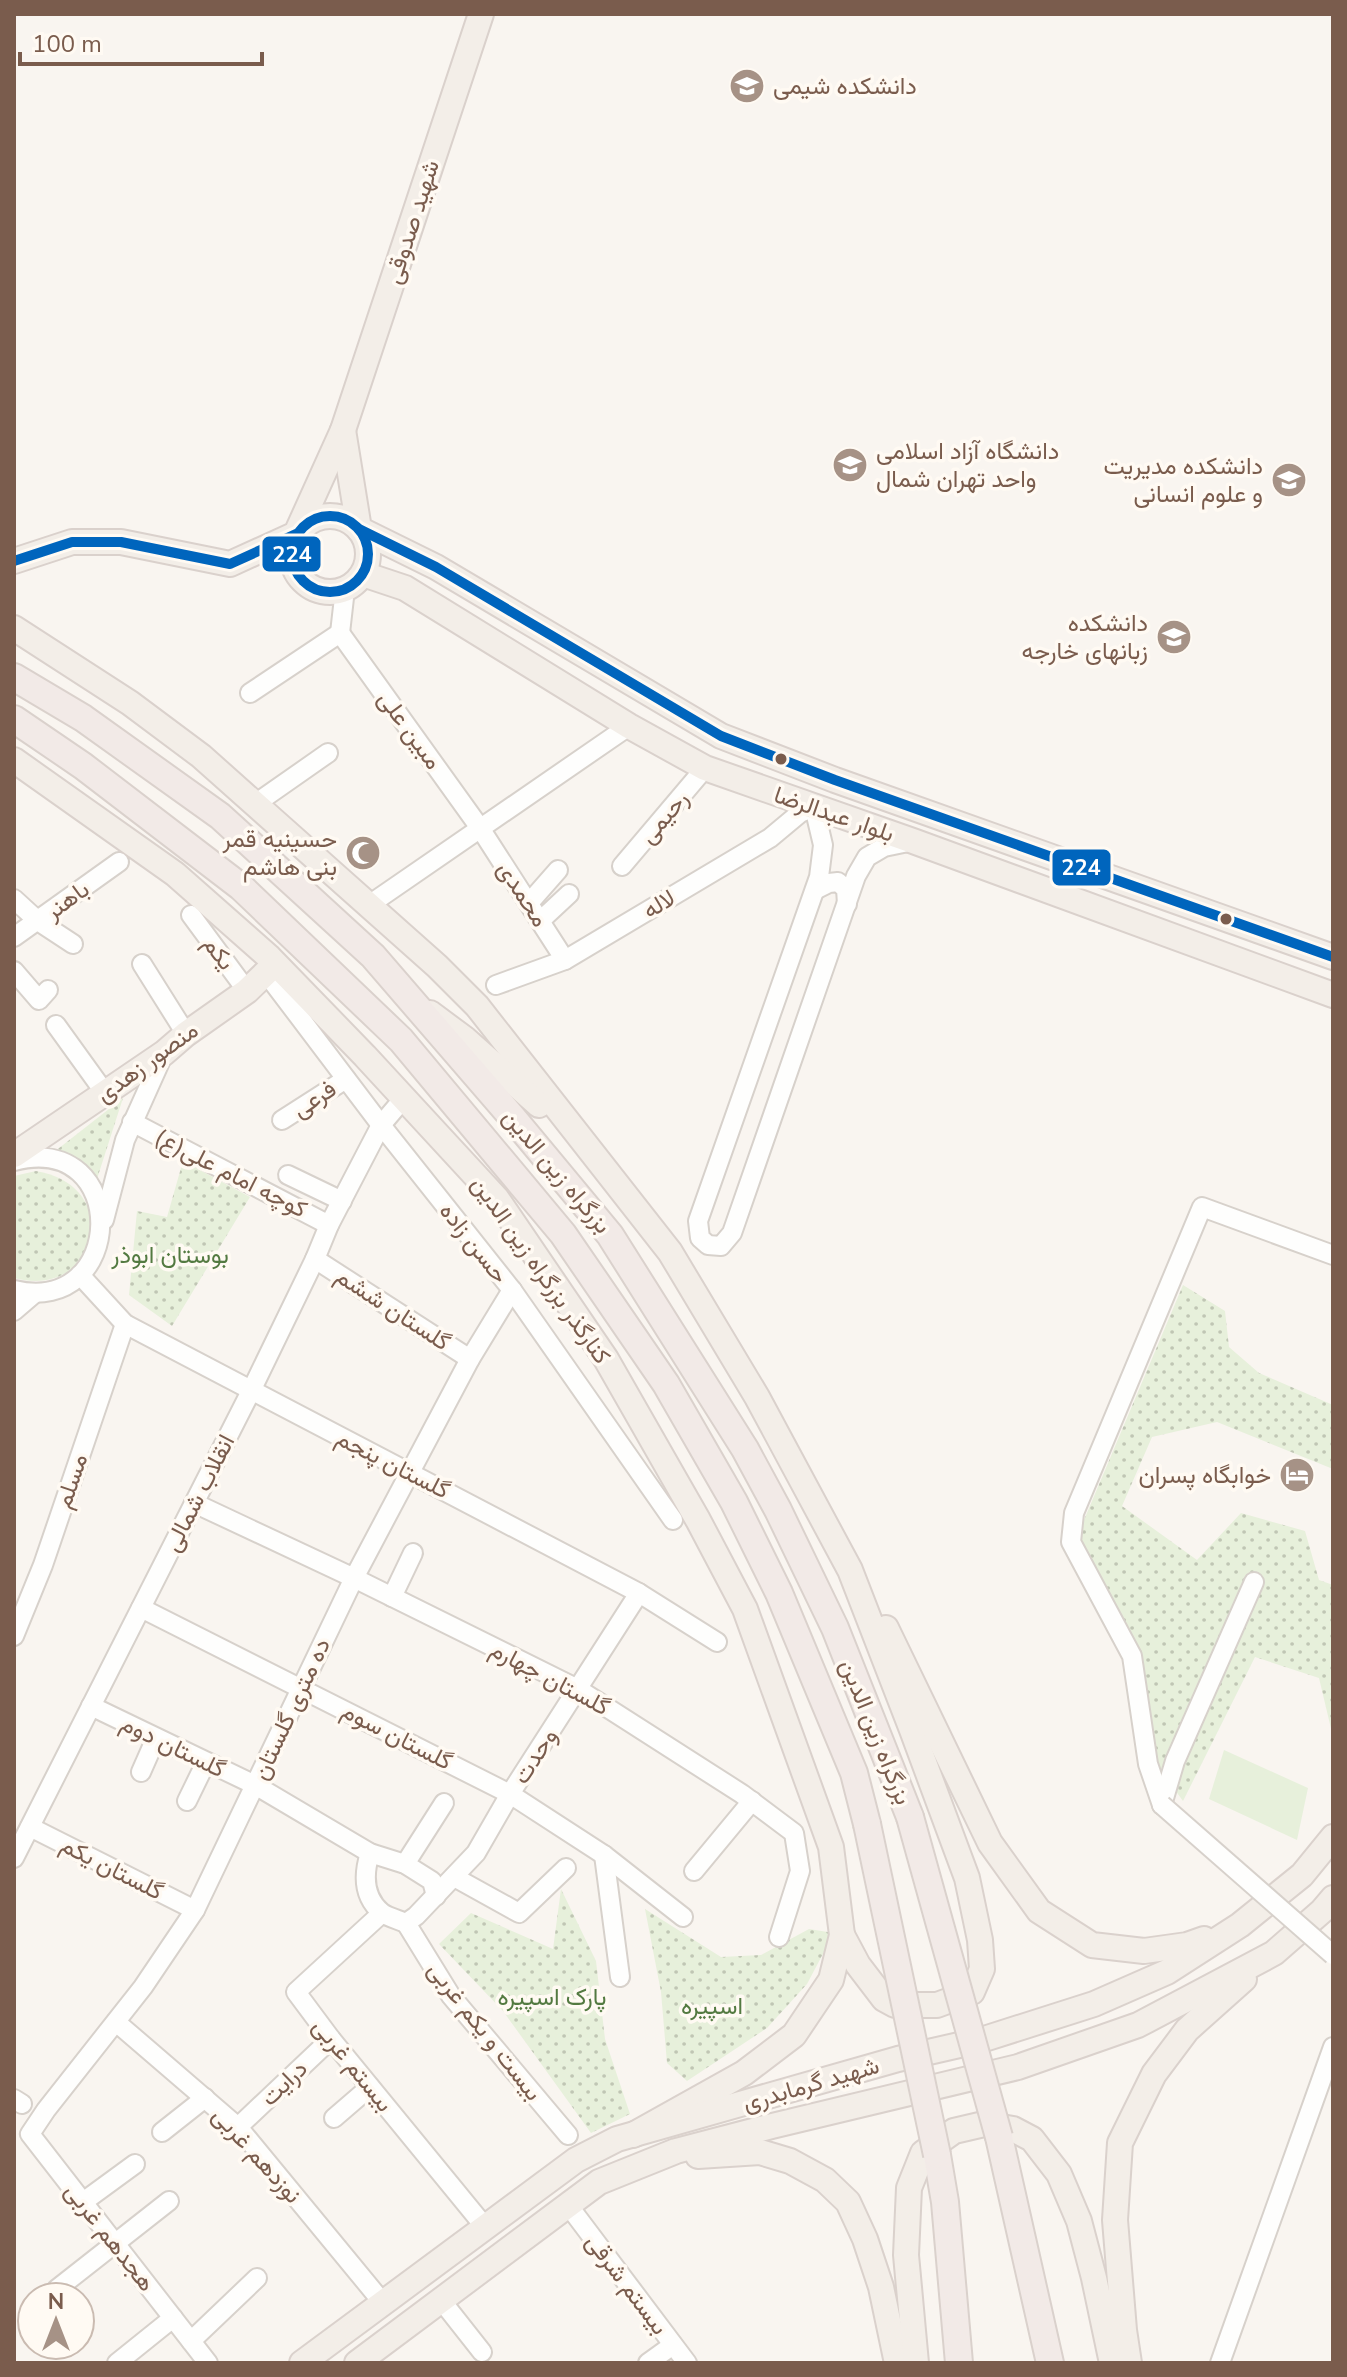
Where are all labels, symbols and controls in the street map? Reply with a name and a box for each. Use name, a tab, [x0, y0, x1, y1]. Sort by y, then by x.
scale bar	[20, 16, 262, 66]
text: 100 m	[32, 28, 102, 60]
school or university icon: دانشکده شیمی	[728, 67, 766, 105]
place label: دانشکده شیمی	[773, 70, 917, 102]
street label: شهید صدوقی	[377, 156, 447, 288]
place label: دانشگاه آزاد اسلامی واحد تهران شمال	[876, 435, 1059, 495]
school or university icon: دانشگاه آزاد اسلامی واحد تهران شمال	[831, 446, 869, 484]
place label: دانشکده مدیریت و علوم انسانی	[1104, 450, 1263, 510]
school or university icon: دانشکده مدیریت و علوم انسانی	[1270, 461, 1308, 499]
line badge: 224	[261, 535, 322, 573]
text: 224	[272, 540, 312, 570]
place label: دانشکده زبانهای خارجه	[1022, 607, 1148, 667]
school or university icon: دانشکده زبانهای خارجه	[1155, 618, 1193, 656]
street label: مبین علی	[371, 684, 449, 776]
unlabelled marker	[773, 751, 789, 767]
street label: بلوار عبدالرضا	[770, 778, 898, 850]
street label: رحیمی	[632, 784, 696, 850]
place label: حسینیه قمر بنی هاشم	[222, 823, 337, 883]
mosque icon: حسینیه قمر بنی هاشم	[344, 834, 382, 872]
line badge: 224	[1051, 848, 1112, 887]
text: 224	[1061, 853, 1101, 883]
street label: محمدی	[490, 855, 556, 933]
street label: باهنر	[38, 873, 96, 927]
street label: لاله	[637, 882, 681, 926]
unlabelled marker	[1218, 911, 1234, 927]
street label: یکم	[196, 929, 242, 977]
street label: منصور زهدی	[89, 1014, 205, 1110]
street label: فرعی	[286, 1073, 342, 1125]
street label: بزرگراه زین الدین	[495, 1102, 619, 1240]
street label: کوچه امام علی(ع)	[149, 1121, 313, 1225]
street label: کنارگذر بزرگراه زین الدین	[464, 1170, 618, 1370]
street label: حسن زاده	[432, 1196, 516, 1290]
park label: بوستان ابوذر	[110, 1239, 229, 1271]
street label: گلستان ششم	[329, 1260, 457, 1358]
street label: گلستان پنجم	[331, 1422, 455, 1506]
street label: انقلاب شمالی	[156, 1429, 242, 1557]
street label: مسلم	[47, 1449, 95, 1513]
hotel icon: خوابگاه پسران	[1278, 1456, 1316, 1494]
place label: خوابگاه پسران	[1139, 1459, 1271, 1491]
street label: ده متری گلستان	[244, 1633, 338, 1785]
street label: گلستان چهارم	[484, 1633, 616, 1723]
street label: بزرگراه زین الدین	[832, 1655, 920, 1809]
street label: گلستان سوم	[336, 1694, 458, 1778]
street label: گلستان دوم	[115, 1707, 231, 1785]
street label: وحدت	[505, 1722, 565, 1790]
street label: گلستان یکم	[55, 1828, 169, 1908]
street label: بیست و یکم غربی	[421, 1955, 549, 2107]
park label: پارک اسپیره	[497, 1981, 607, 2013]
park label: اسپیره	[681, 1990, 743, 2022]
street label: بیستم غربی	[305, 2011, 401, 2119]
street label: شهید گرمابدری	[739, 2049, 883, 2119]
street label: درایت	[254, 2053, 314, 2113]
street label: نوزدهم غربی	[205, 2100, 309, 2210]
street label: هجدهم غربی	[57, 2176, 163, 2298]
street label: بیستم شرقی	[578, 2227, 676, 2341]
north arrow	[16, 2281, 96, 2361]
text: N	[48, 2287, 64, 2317]

